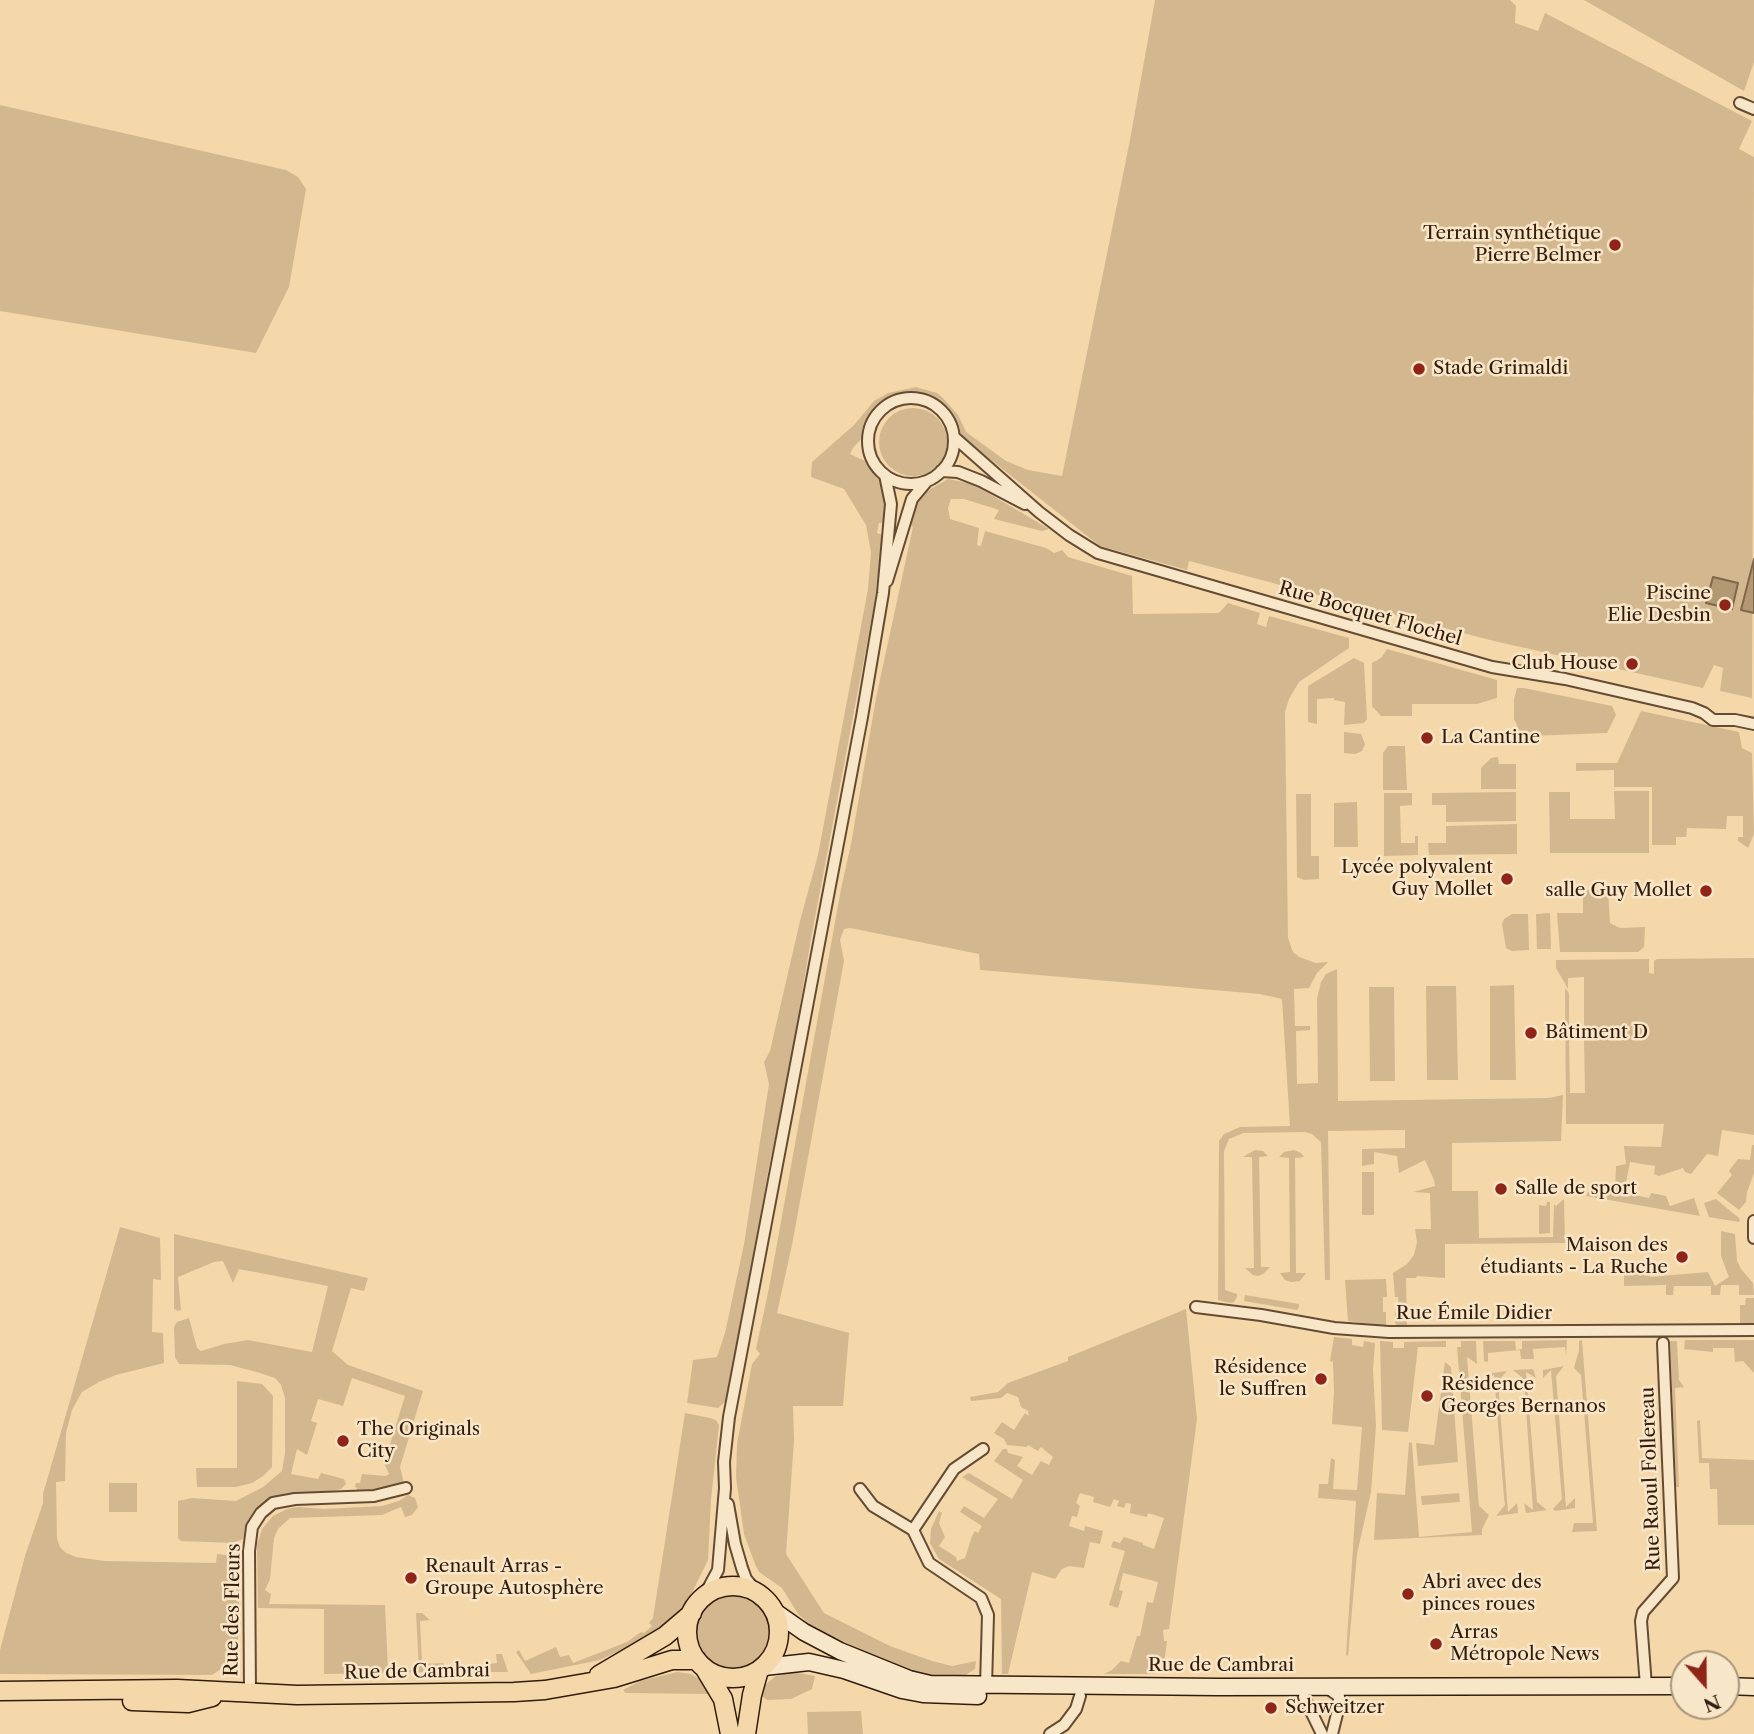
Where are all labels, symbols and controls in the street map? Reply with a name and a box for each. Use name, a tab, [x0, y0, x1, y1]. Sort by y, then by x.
place label: Terrain synthétique Pierre Belmer	[1423, 223, 1601, 267]
marker: Terrain synthétique Pierre Belmer	[1607, 237, 1623, 253]
place label: Stade Grimaldi	[1433, 358, 1568, 380]
marker: Stade Grimaldi	[1411, 361, 1427, 377]
street label: Rue Bocquet Flochel	[1276, 577, 1464, 651]
place label: Piscine Elie Desbin	[1607, 583, 1711, 627]
marker: Piscine Elie Desbin	[1717, 597, 1733, 613]
place label: Club House	[1511, 653, 1618, 675]
marker: Club House	[1624, 656, 1640, 672]
place label: La Cantine	[1441, 727, 1540, 749]
marker: La Cantine	[1419, 730, 1435, 746]
place label: Lycée polyvalent Guy Mollet	[1341, 857, 1493, 901]
marker: Lycée polyvalent Guy Mollet	[1499, 871, 1515, 887]
place label: salle Guy Mollet	[1545, 880, 1692, 902]
marker: salle Guy Mollet	[1698, 883, 1714, 899]
place label: Bâtiment D	[1545, 1022, 1648, 1044]
marker: Bâtiment D	[1523, 1025, 1539, 1041]
place label: Salle de sport	[1515, 1178, 1637, 1200]
marker: Salle de sport	[1493, 1181, 1509, 1197]
place label: Maison des étudiants - La Ruche	[1480, 1235, 1668, 1279]
marker: Maison des étudiants - La Ruche	[1674, 1249, 1690, 1265]
street label: Rue Émile Didier	[1396, 1303, 1552, 1325]
place label: Résidence le Suffren	[1214, 1357, 1307, 1401]
marker: Résidence le Suffren	[1313, 1371, 1329, 1387]
place label: Résidence Georges Bernanos	[1441, 1374, 1606, 1418]
street label: Rue Raoul Follereau	[1636, 1386, 1666, 1572]
marker: Résidence Georges Bernanos	[1419, 1388, 1435, 1404]
place label: The Originals City	[357, 1419, 480, 1463]
marker: The Originals City	[335, 1433, 351, 1449]
street label: Rue des Fleurs	[220, 1543, 246, 1677]
place label: Renault Arras - Groupe Autosphère	[425, 1556, 604, 1600]
marker: Renault Arras - Groupe Autosphère	[403, 1570, 419, 1586]
place label: Abri avec des pinces roues	[1422, 1572, 1542, 1616]
marker: Abri avec des pinces roues	[1400, 1586, 1416, 1602]
place label: Arras Métropole News	[1450, 1622, 1599, 1666]
marker: Arras Métropole News	[1428, 1636, 1444, 1652]
north arrow	[1670, 1650, 1740, 1720]
street label: Rue de Cambrai	[1148, 1655, 1294, 1677]
street label: Rue de Cambrai	[344, 1659, 490, 1685]
text: N	[1700, 1690, 1724, 1717]
place label: Schweitzer	[1285, 1697, 1385, 1719]
marker: Schweitzer	[1263, 1700, 1279, 1716]

